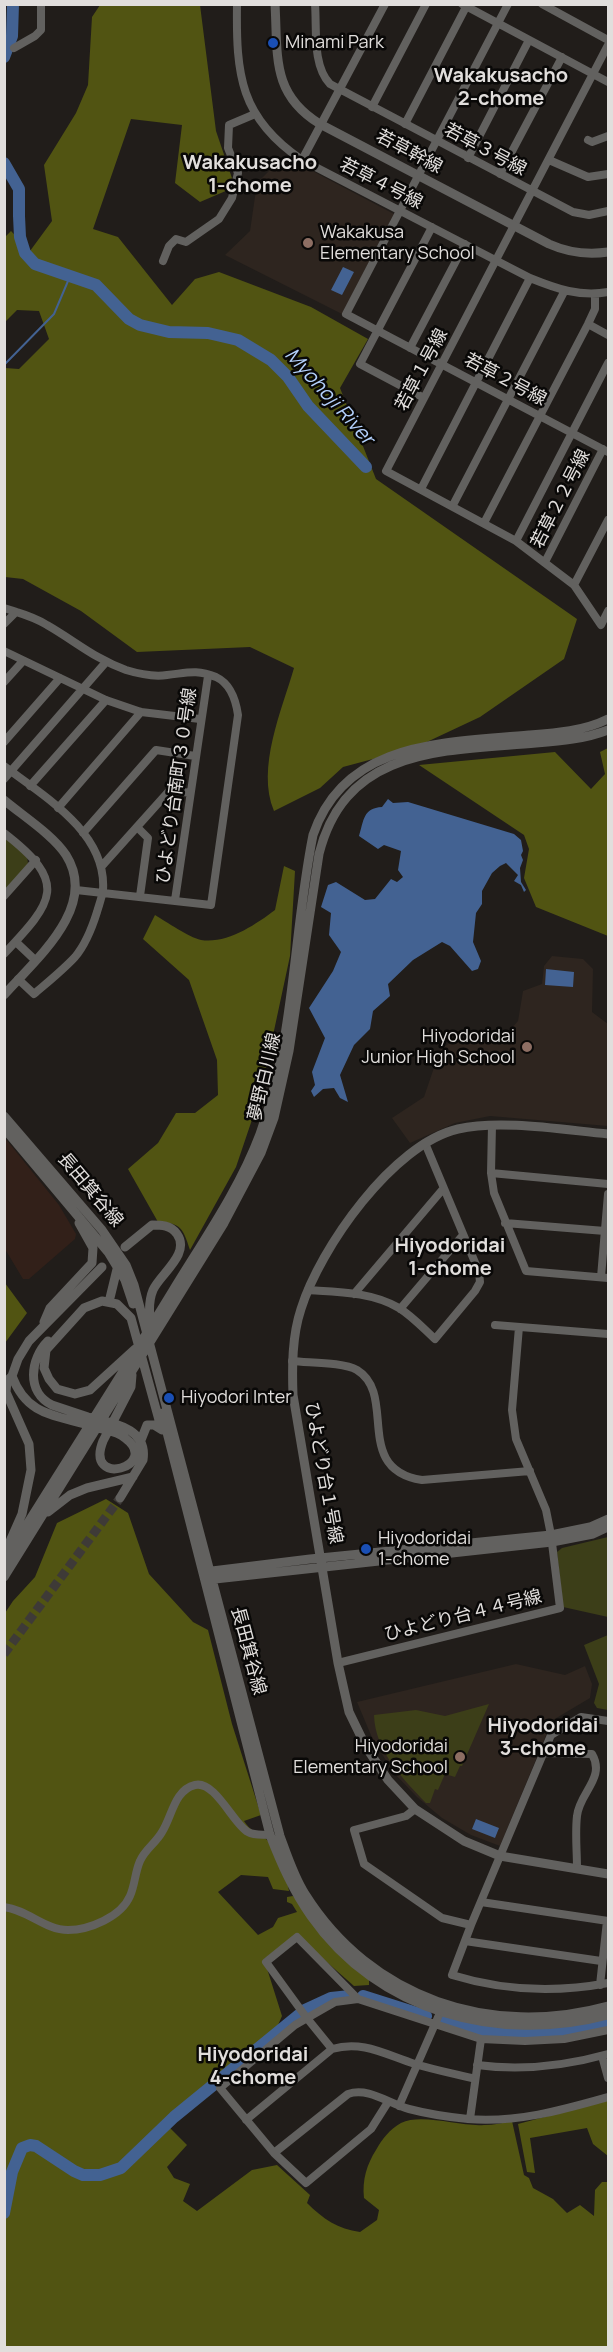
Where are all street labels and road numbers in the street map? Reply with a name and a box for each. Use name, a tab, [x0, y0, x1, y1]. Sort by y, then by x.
street label: 若草３号線	[440, 119, 530, 181]
street label: 若草幹線	[372, 126, 446, 178]
street label: 若草４号線	[336, 154, 426, 214]
street label: 若草１号線	[391, 325, 453, 415]
street label: 若草２号線	[460, 349, 550, 411]
street label: 若草２２号線	[527, 446, 595, 552]
street label: ひよどり台南町３０号線	[153, 686, 201, 886]
street label: 夢野白川線	[244, 1031, 286, 1123]
street label: 長田箕谷線	[53, 1149, 127, 1231]
street label: ひよどり台１号線	[300, 1400, 346, 1546]
street label: ひよどり台４４号線	[382, 1586, 544, 1646]
street label: 長田箕谷線	[226, 1605, 270, 1697]

